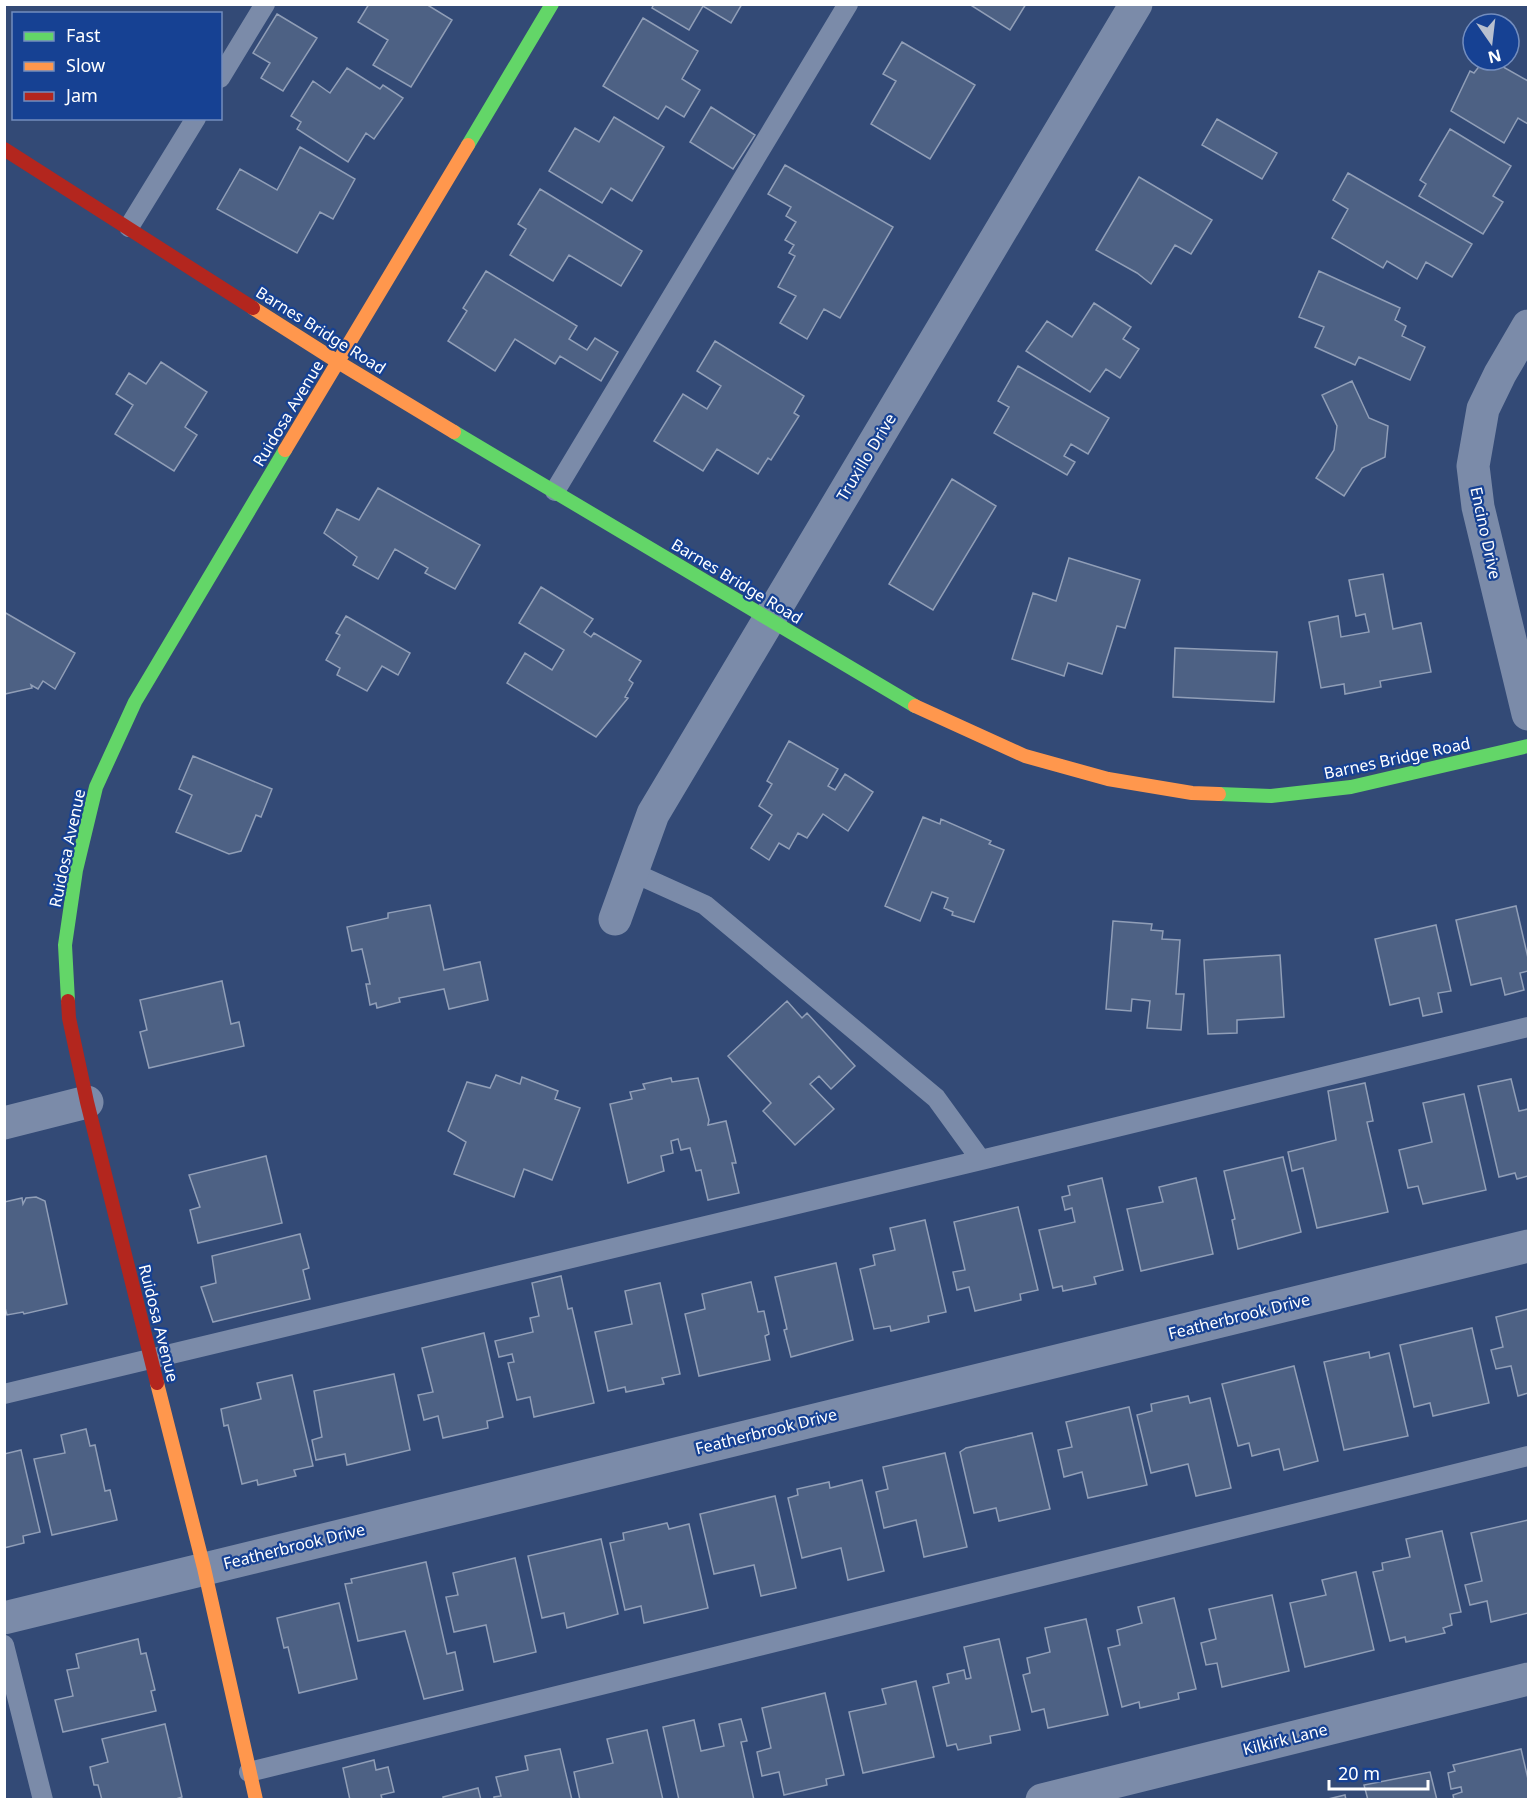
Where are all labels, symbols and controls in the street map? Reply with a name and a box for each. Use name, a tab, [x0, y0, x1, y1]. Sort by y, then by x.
legend	[12, 12, 222, 120]
north arrow	[1461, 12, 1521, 72]
text: Fast	[66, 23, 101, 47]
text: N	[1486, 44, 1504, 69]
text: Slow	[66, 53, 105, 77]
text: Jam	[64, 83, 98, 107]
street label: Barnes Bridge Road	[252, 281, 390, 379]
street label: Ruidosa Avenue	[248, 356, 328, 470]
street label: Truxillo Drive	[831, 409, 901, 505]
street label: Encino Drive	[1465, 485, 1507, 581]
street label: Barnes Bridge Road	[667, 533, 807, 629]
street label: Barnes Bridge Road	[1322, 732, 1472, 784]
street label: Ruidosa Avenue	[44, 787, 90, 909]
street label: Ruidosa Avenue	[134, 1262, 184, 1384]
street label: Featherbrook Drive	[1166, 1288, 1312, 1344]
street label: Featherbrook Drive	[693, 1403, 839, 1459]
street label: Featherbrook Drive	[221, 1518, 367, 1574]
street label: Kilkirk Lane	[1240, 1718, 1330, 1760]
scale bar	[1329, 1753, 1428, 1791]
text: 20 m	[1338, 1761, 1380, 1785]

